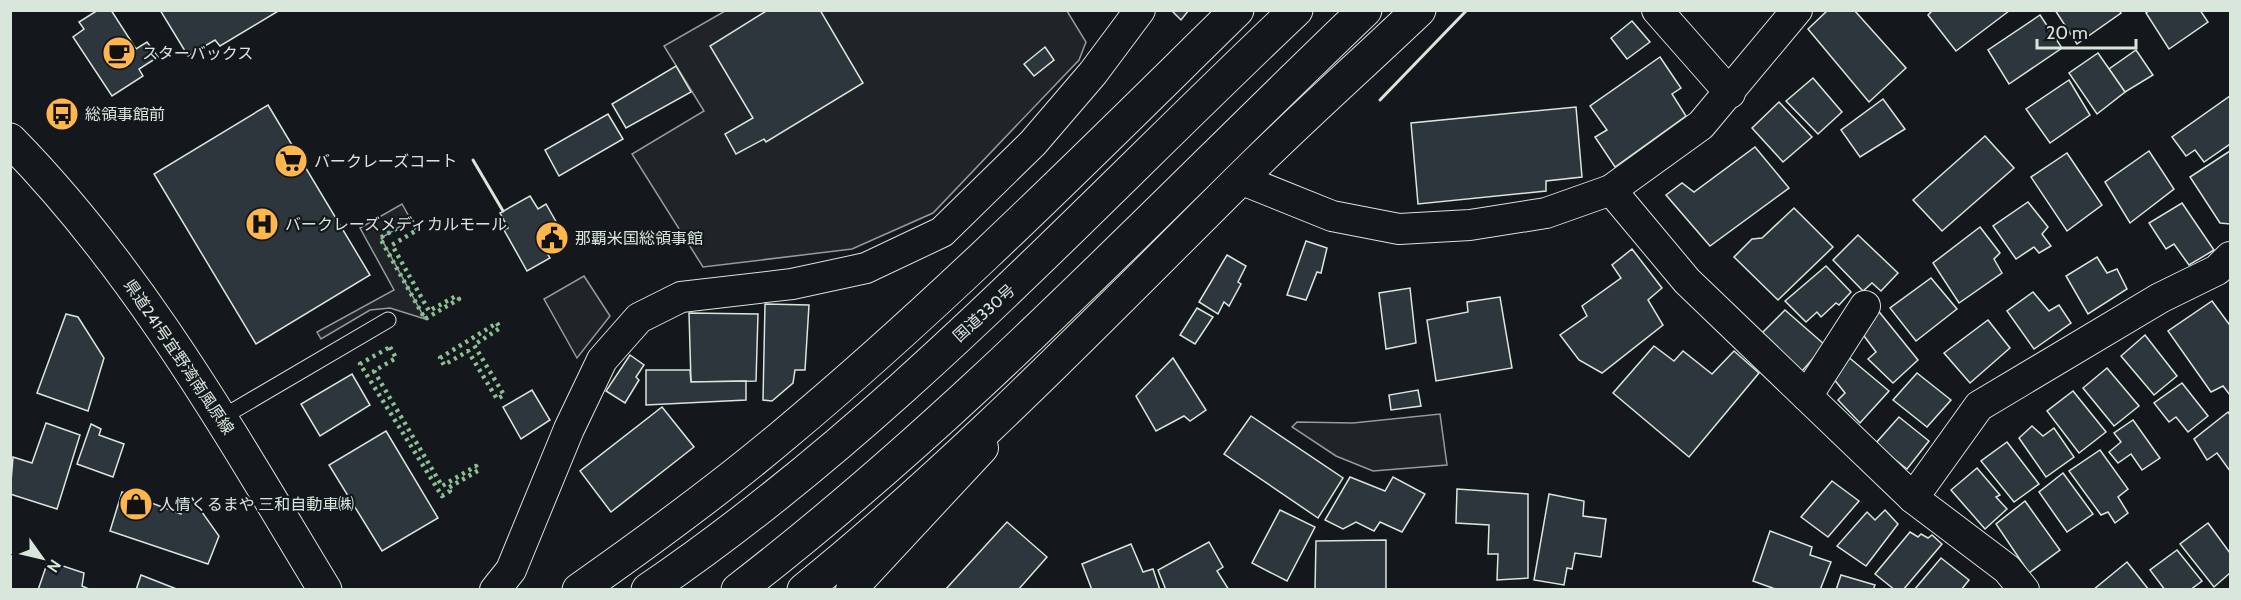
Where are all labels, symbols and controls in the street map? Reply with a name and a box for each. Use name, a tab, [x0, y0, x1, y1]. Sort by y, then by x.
scale bar	[2037, 12, 2136, 50]
text: 20 m	[2046, 22, 2088, 44]
cafe icon: スターバックス	[101, 35, 137, 71]
place label: スターバックス	[142, 44, 253, 63]
bus stop icon: 総領事館前	[44, 96, 80, 132]
place label: 総領事館前	[85, 105, 165, 124]
supermarket icon: バークレーズコート	[273, 143, 309, 179]
place label: バークレーズコート	[314, 152, 457, 171]
hospital icon: バークレーズメディカルモール	[244, 206, 280, 242]
place label: バークレーズメディカルモール	[285, 215, 507, 234]
public building icon: 那覇米国総領事館	[534, 220, 570, 256]
place label: 那覇米国総領事館	[575, 229, 703, 248]
street label: 県道241号宜野湾南風原線	[120, 276, 238, 438]
street label: 国道330号	[949, 280, 1019, 346]
shop icon: 人情くるまや 三和自動車㈱	[118, 486, 154, 522]
place label: 人情くるまや 三和自動車㈱	[159, 495, 354, 514]
north arrow	[12, 528, 72, 588]
text: N	[43, 556, 65, 576]

